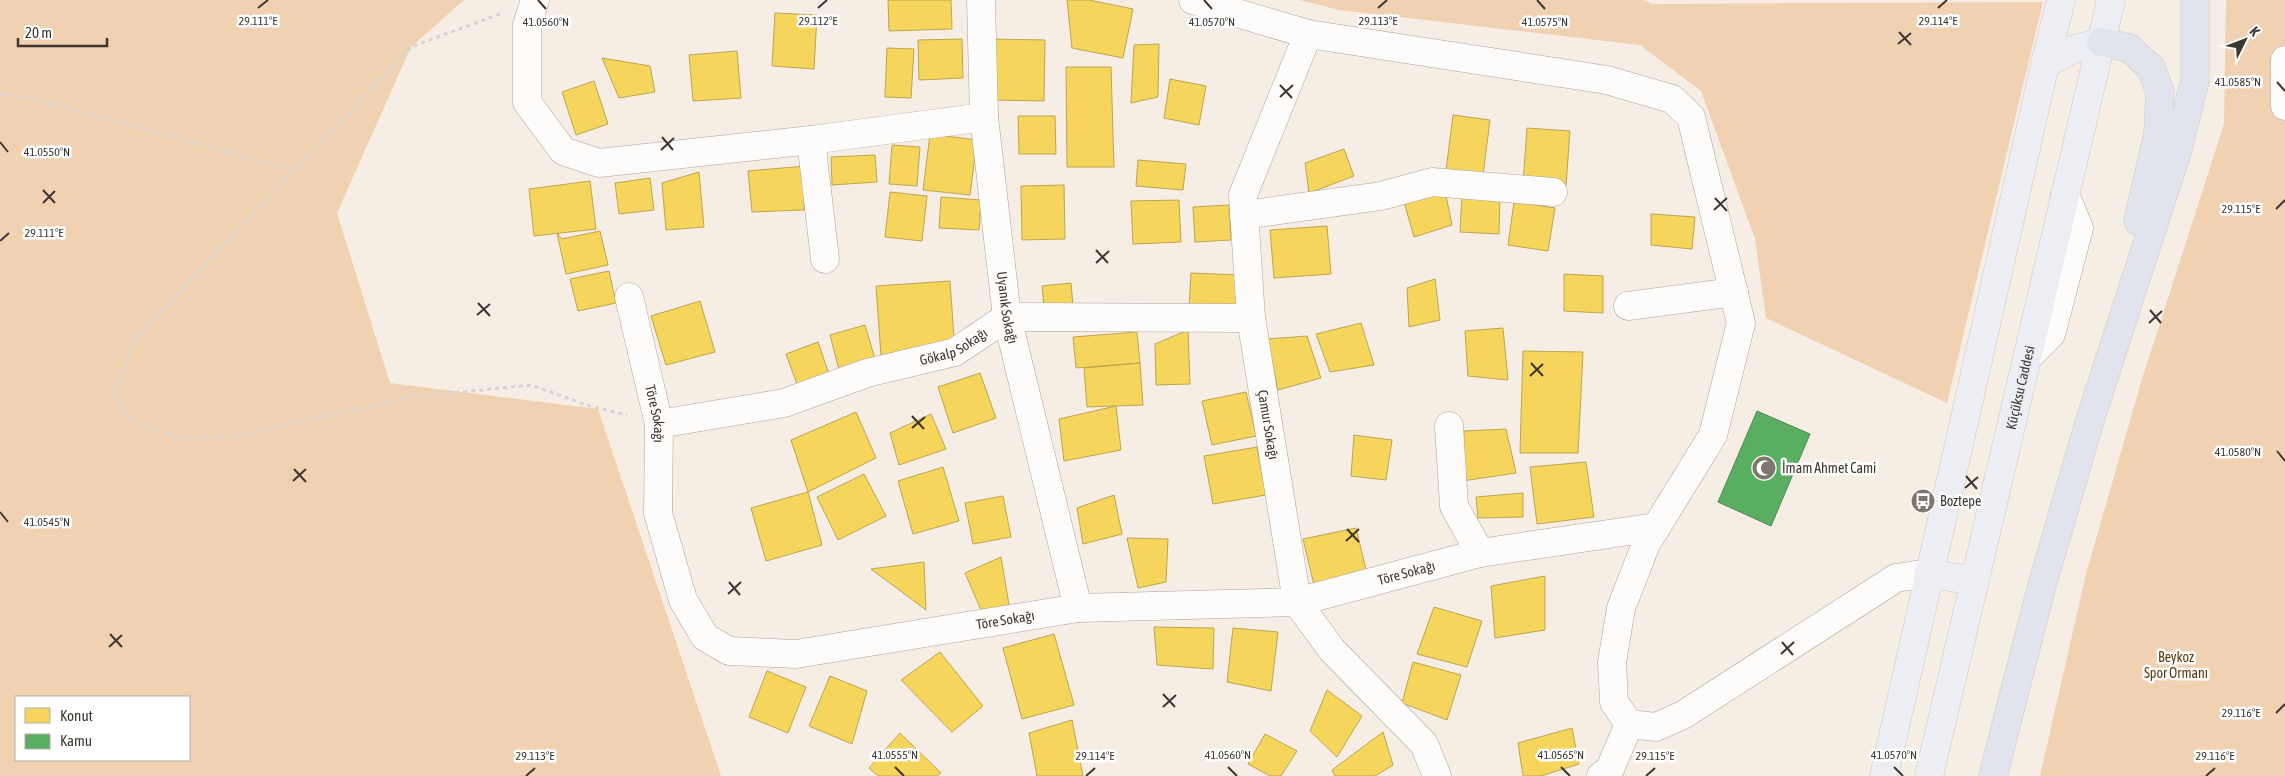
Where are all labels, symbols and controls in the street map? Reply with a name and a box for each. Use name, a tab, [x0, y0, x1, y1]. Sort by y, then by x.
text: 29.111°E	[239, 14, 277, 28]
text: 29.112°E	[799, 14, 837, 28]
text: 29.113°E	[1359, 14, 1397, 28]
text: 29.114°E	[1919, 14, 1957, 28]
scale bar	[18, 15, 106, 47]
text: 41.0560°N	[523, 15, 569, 29]
text: 41.0570°N	[1189, 15, 1235, 29]
text: 41.0575°N	[1522, 15, 1568, 29]
north arrow	[2220, 15, 2270, 65]
text: K	[2246, 23, 2263, 39]
text: 20 m	[25, 24, 52, 41]
text: 41.0585°N	[2215, 75, 2261, 89]
text: 41.0550°N	[24, 145, 70, 159]
text: 29.115°E	[2222, 202, 2260, 216]
text: 29.111°E	[25, 226, 63, 240]
street label: Uyanık Sokağı	[994, 271, 1021, 345]
street label: Gökalp Sokağı	[918, 325, 990, 368]
street label: Küçüksu Caddesi	[2003, 344, 2038, 431]
street label: Töre Sokağı	[642, 383, 667, 443]
street label: Çamur Sokağı	[1255, 389, 1282, 461]
text: 41.0580°N	[2215, 445, 2261, 459]
mosque icon: İmam Ahmet Cami	[1751, 455, 1777, 481]
place label: İmam Ahmet Cami	[1782, 460, 1876, 476]
bus stop icon: Boztepe	[1910, 488, 1936, 514]
place label: Boztepe	[1940, 493, 1981, 509]
text: 41.0545°N	[24, 515, 70, 529]
street label: Töre Sokağı	[1376, 557, 1437, 588]
street label: Töre Sokağı	[975, 607, 1036, 632]
park label: Beykoz Spor Ormanı	[2144, 649, 2208, 681]
legend	[15, 696, 190, 761]
text: 29.116°E	[2222, 706, 2260, 720]
text: Konut	[60, 707, 93, 724]
text: Kamu	[60, 732, 92, 749]
text: 41.0555°N	[872, 748, 918, 762]
text: 41.0560°N	[1205, 748, 1251, 762]
text: 41.0565°N	[1538, 748, 1584, 762]
text: 41.0570°N	[1871, 748, 1917, 762]
text: 29.113°E	[516, 749, 554, 763]
text: 29.114°E	[1076, 749, 1114, 763]
text: 29.115°E	[1636, 749, 1674, 763]
text: 29.116°E	[2196, 749, 2234, 763]

